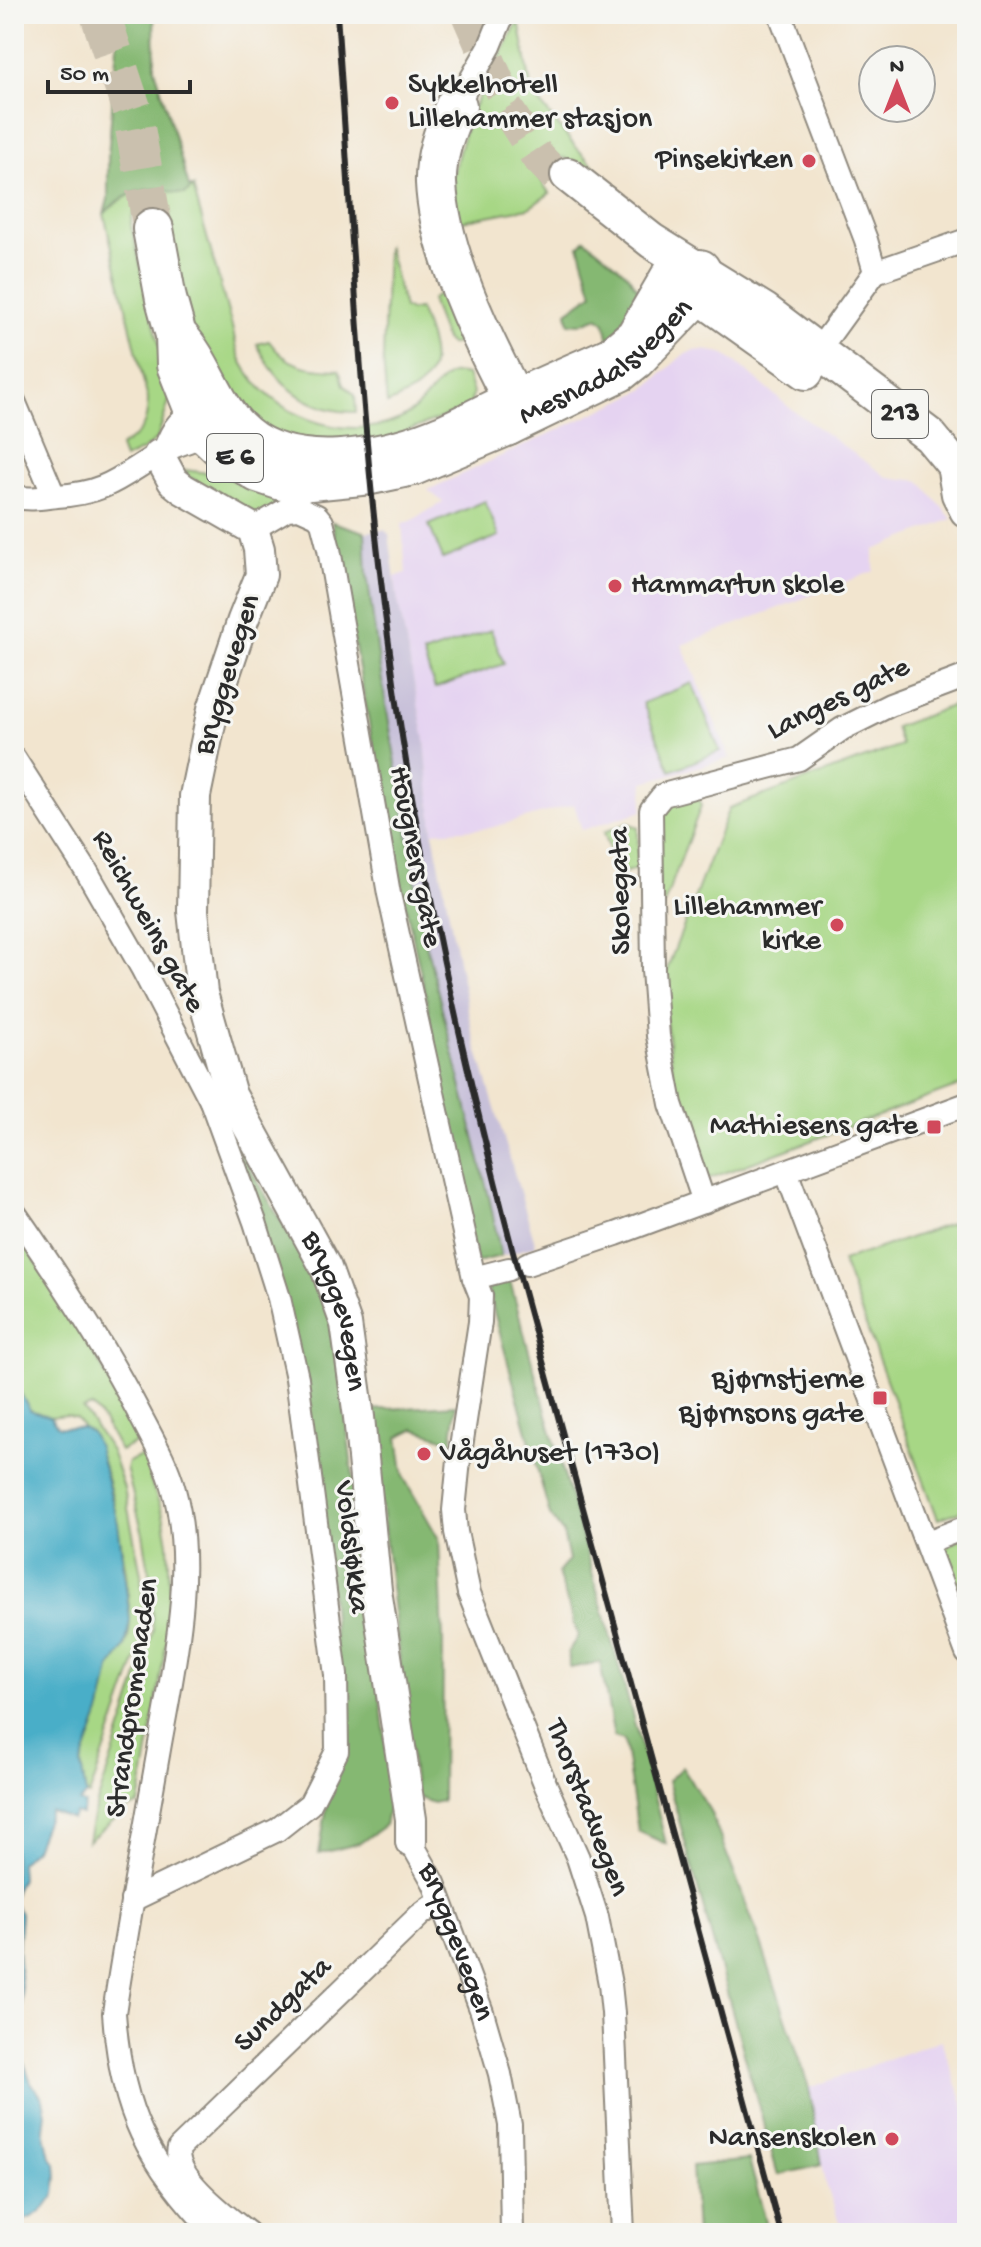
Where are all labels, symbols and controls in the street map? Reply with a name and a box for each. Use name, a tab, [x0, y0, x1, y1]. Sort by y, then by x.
scale bar	[48, 44, 190, 94]
north arrow	[857, 44, 937, 124]
text: N	[890, 55, 904, 81]
text: 50 m	[60, 61, 109, 90]
place label: Sykkelhotell Lillehammer stasjon	[408, 69, 652, 138]
marker: Sykkelhotell Lillehammer stasjon	[383, 94, 401, 112]
place label: Pinsekirken	[655, 144, 793, 179]
marker: Pinsekirken	[800, 152, 818, 170]
street label: Mesnadalsvegen	[514, 292, 701, 434]
road number: 213	[872, 390, 928, 438]
road number: E 6	[207, 434, 263, 482]
place label: Hammartun skole	[631, 569, 845, 604]
marker: Hammartun skole	[606, 577, 624, 595]
street label: Bryggevegen	[188, 591, 270, 760]
street label: Langes gate	[762, 650, 916, 749]
street label: Hougners gate	[379, 763, 449, 951]
street label: Reichweins gate	[82, 825, 212, 1020]
street label: Skolegata	[603, 826, 641, 955]
place label: Lillehammer kirke	[673, 891, 823, 960]
marker: Lillehammer kirke	[828, 916, 846, 934]
place label: Mathiesens gate	[710, 1110, 919, 1145]
marker: Mathiesens gate	[925, 1118, 943, 1136]
street label: Bryggevegen	[291, 1224, 373, 1393]
place label: Bjørnstjerne Bjørnsons gate	[678, 1364, 865, 1433]
marker: Bjørnstjerne Bjørnsons gate	[871, 1389, 889, 1407]
place label: Vågåhuset (1730)	[439, 1437, 660, 1472]
marker: Vågåhuset (1730)	[415, 1445, 433, 1463]
street label: Voldsløkka	[324, 1478, 376, 1616]
street label: Strandpromenaden	[100, 1576, 168, 1820]
street label: Thorstadvegen	[535, 1713, 636, 1902]
street label: Bryggevegen	[408, 1856, 501, 2025]
street label: Sundgata	[228, 1950, 341, 2061]
place label: Nansenskolen	[708, 2122, 876, 2157]
marker: Nansenskolen	[883, 2130, 901, 2148]

